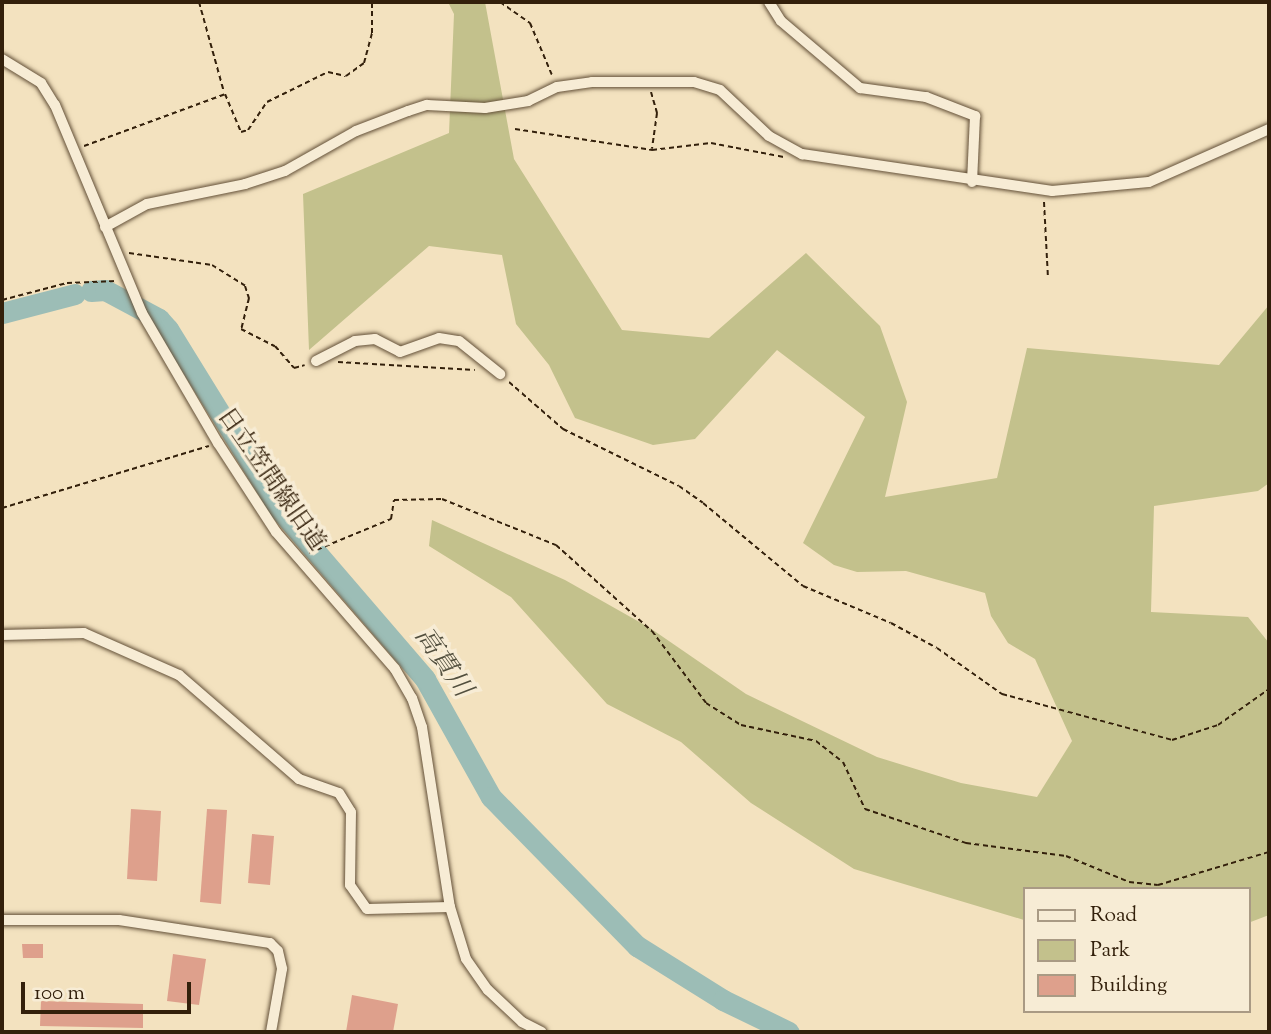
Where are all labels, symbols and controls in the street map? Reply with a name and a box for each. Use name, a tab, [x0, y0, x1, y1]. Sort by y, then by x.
street label: 日立笠間線旧道	[210, 403, 330, 557]
water label: 高貫川	[407, 622, 477, 704]
legend	[1023, 887, 1250, 1013]
text: Road	[1090, 901, 1137, 931]
text: Park	[1090, 936, 1130, 966]
scale bar	[24, 968, 194, 1012]
text: Building	[1090, 971, 1167, 1001]
text: 100 m	[34, 979, 85, 1009]

